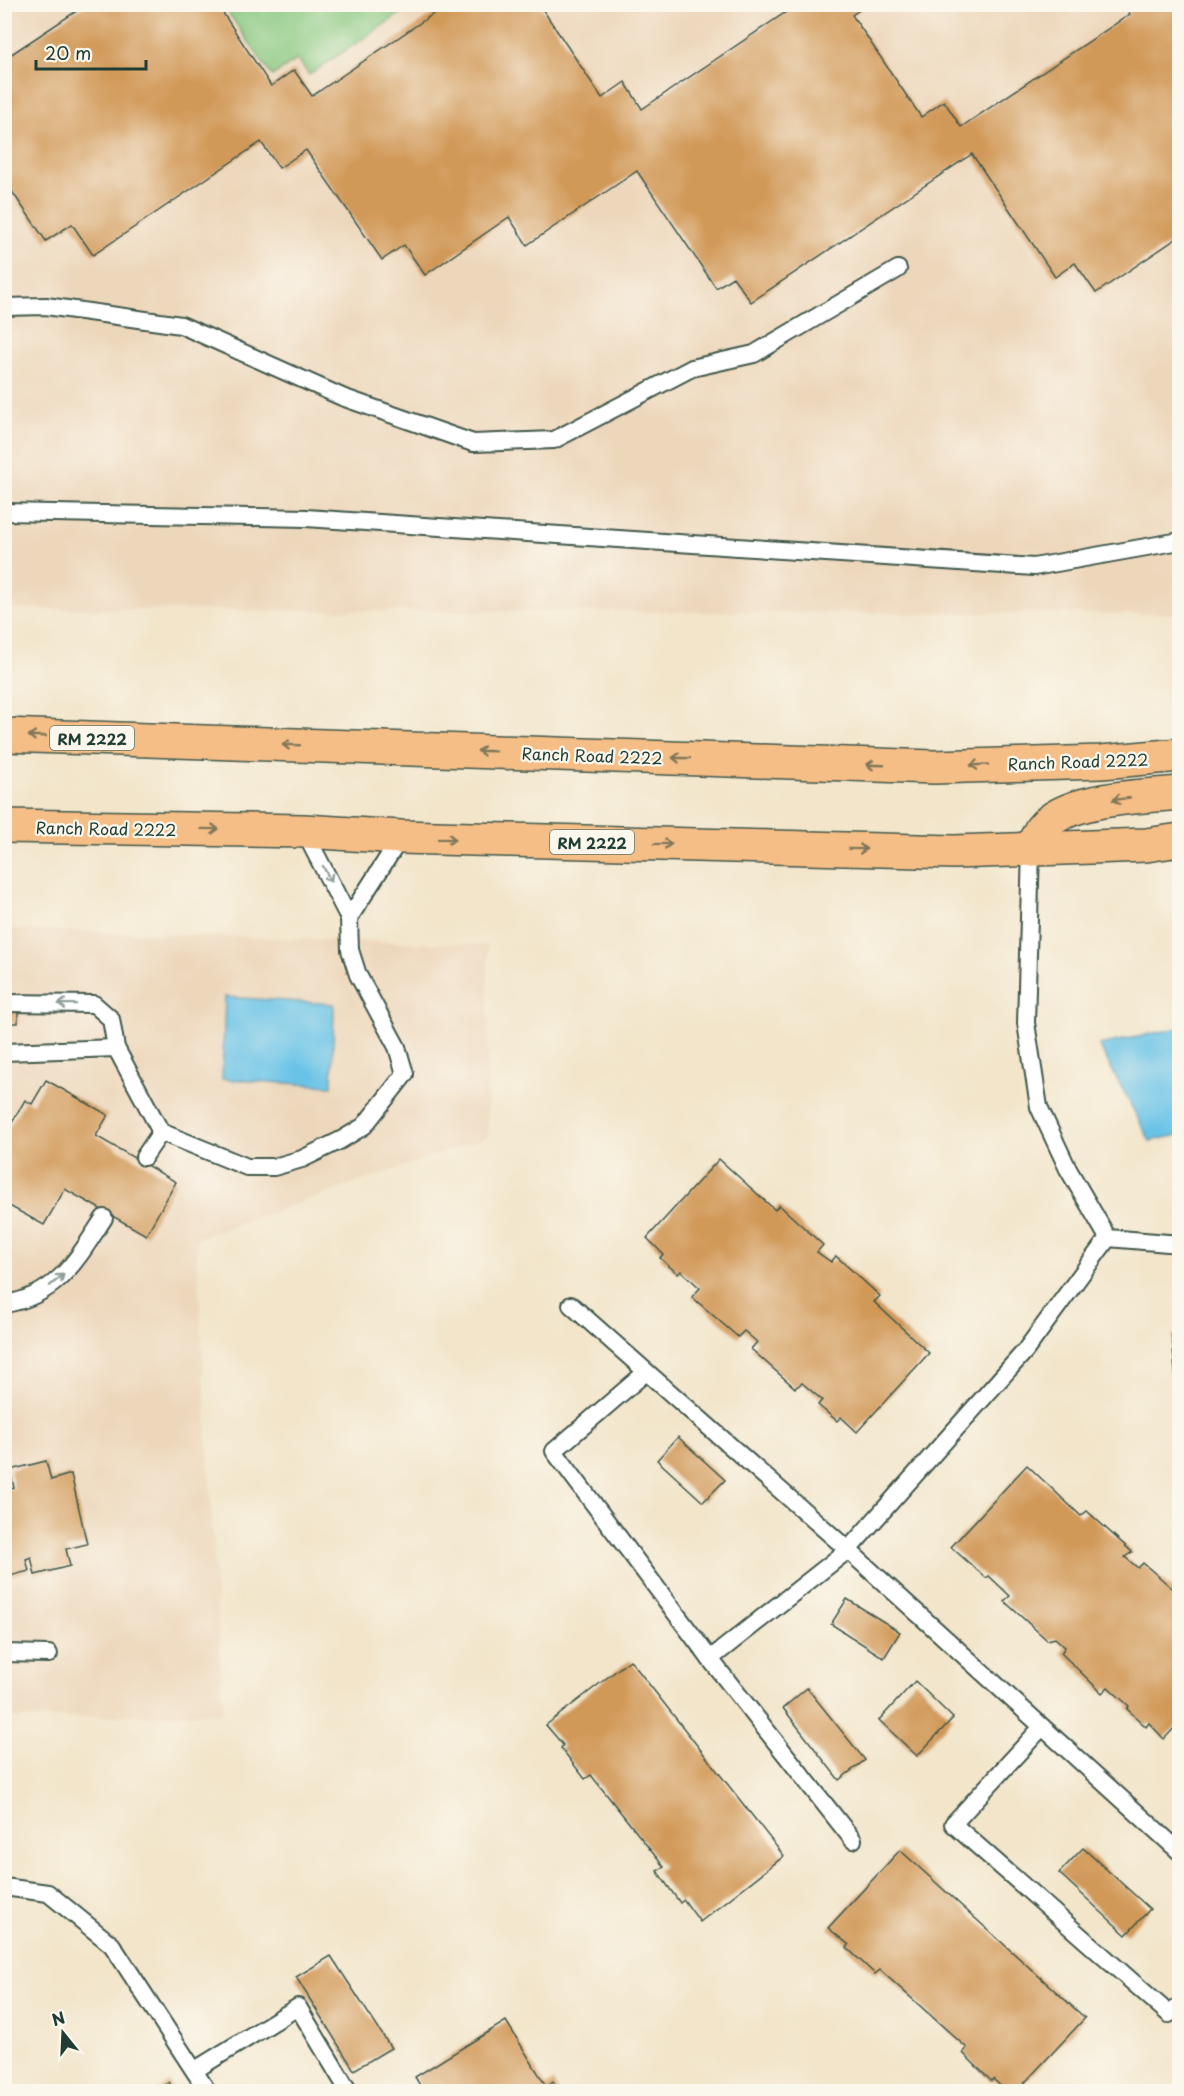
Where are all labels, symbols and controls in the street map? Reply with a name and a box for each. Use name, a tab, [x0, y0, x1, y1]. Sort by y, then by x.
scale bar	[36, 33, 146, 71]
text: 20 m	[45, 39, 91, 66]
road number: RM 2222	[50, 726, 134, 750]
one-way arrow	[28, 730, 48, 742]
one-way arrow	[281, 739, 301, 750]
street label: Ranch Road 2222	[521, 741, 663, 769]
one-way arrow	[476, 746, 496, 757]
street label: Ranch Road 2222	[1007, 747, 1149, 775]
one-way arrow	[671, 753, 691, 764]
one-way arrow	[866, 760, 886, 771]
one-way arrow	[970, 760, 990, 771]
one-way arrow	[1112, 794, 1132, 805]
street label: Ranch Road 2222	[35, 815, 177, 841]
one-way arrow	[199, 824, 219, 835]
road number: RM 2222	[550, 830, 634, 854]
one-way arrow	[436, 833, 456, 844]
one-way arrow	[652, 838, 672, 850]
one-way arrow	[847, 843, 867, 855]
one-way arrow	[322, 865, 333, 883]
one-way arrow	[58, 998, 78, 1009]
one-way arrow	[49, 1274, 65, 1287]
north arrow	[33, 2003, 93, 2063]
text: N	[48, 2004, 68, 2031]

